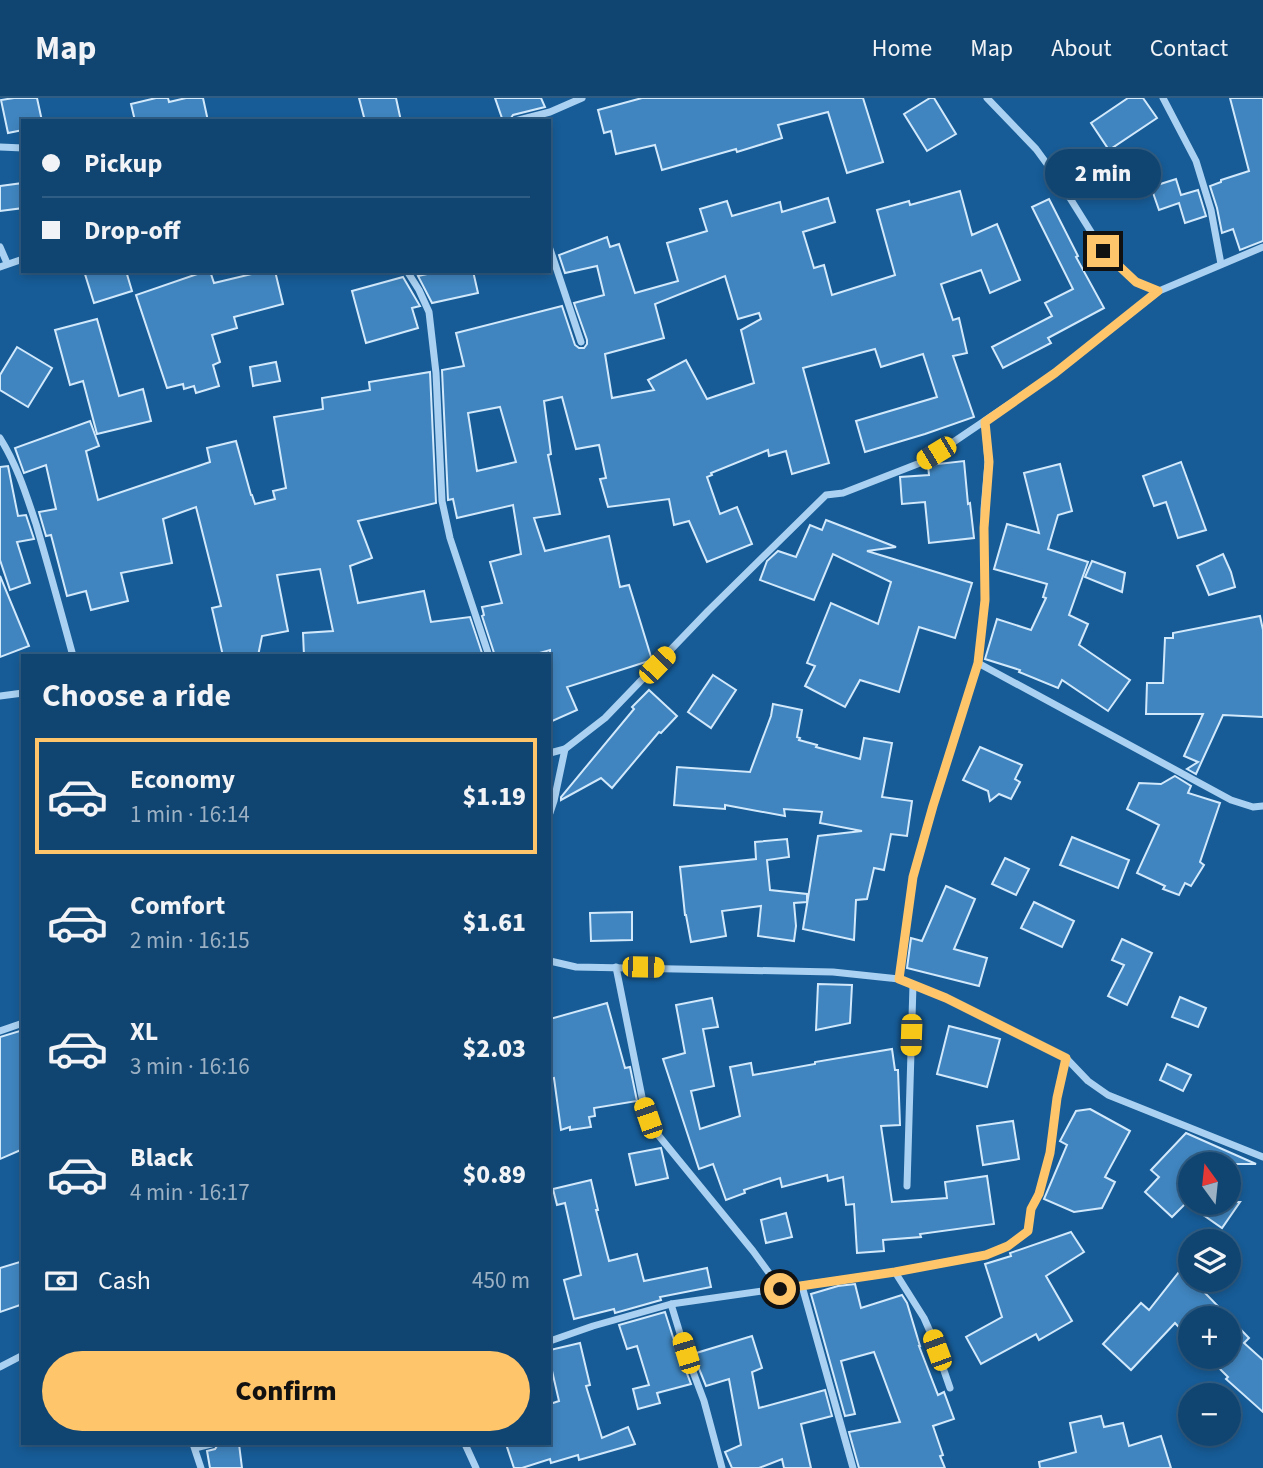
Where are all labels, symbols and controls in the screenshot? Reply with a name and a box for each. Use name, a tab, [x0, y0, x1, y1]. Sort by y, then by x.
text: Map	[35, 25, 96, 72]
text: Home	[872, 31, 932, 66]
text: Map	[970, 31, 1013, 66]
text: About	[1051, 31, 1112, 66]
text: Contact	[1150, 31, 1228, 66]
text: Pickup	[84, 145, 162, 182]
callout: 2 min	[1045, 150, 1161, 198]
text: 2 min	[1075, 157, 1131, 190]
text: Drop-off	[84, 212, 180, 249]
route end	[1087, 235, 1119, 267]
car	[913, 433, 960, 473]
car	[635, 643, 680, 687]
text: Choose a ride	[42, 673, 231, 719]
text: Economy	[130, 761, 235, 798]
icon: car	[46, 765, 109, 828]
text: $1.19	[462, 778, 526, 815]
text: 1 min · 16:14	[130, 798, 250, 831]
text: Comfort	[130, 887, 225, 924]
icon: car	[46, 891, 109, 954]
text: $1.61	[462, 904, 526, 941]
text: 2 min · 16:15	[130, 924, 250, 957]
car	[622, 956, 665, 978]
text: XL	[130, 1013, 158, 1050]
car	[900, 1014, 923, 1056]
icon: car	[46, 1017, 109, 1080]
text: $2.03	[462, 1030, 526, 1067]
text: 3 min · 16:16	[130, 1050, 250, 1083]
car	[632, 1095, 665, 1141]
text: Black	[130, 1139, 193, 1176]
icon: car	[46, 1143, 109, 1206]
north arrow	[1178, 1152, 1241, 1214]
map controls	[1178, 1152, 1241, 1446]
text: $0.89	[462, 1156, 526, 1193]
text: 4 min · 16:17	[130, 1176, 250, 1209]
button: layers	[1178, 1229, 1241, 1292]
icon: cash	[42, 1262, 80, 1300]
text: Cash	[98, 1262, 151, 1299]
text: 450 m	[472, 1264, 530, 1297]
route start	[764, 1273, 796, 1305]
button: +	[1178, 1306, 1241, 1369]
car	[920, 1327, 955, 1373]
car	[670, 1330, 703, 1376]
button: Confirm	[42, 1351, 530, 1431]
button: −	[1178, 1383, 1241, 1446]

